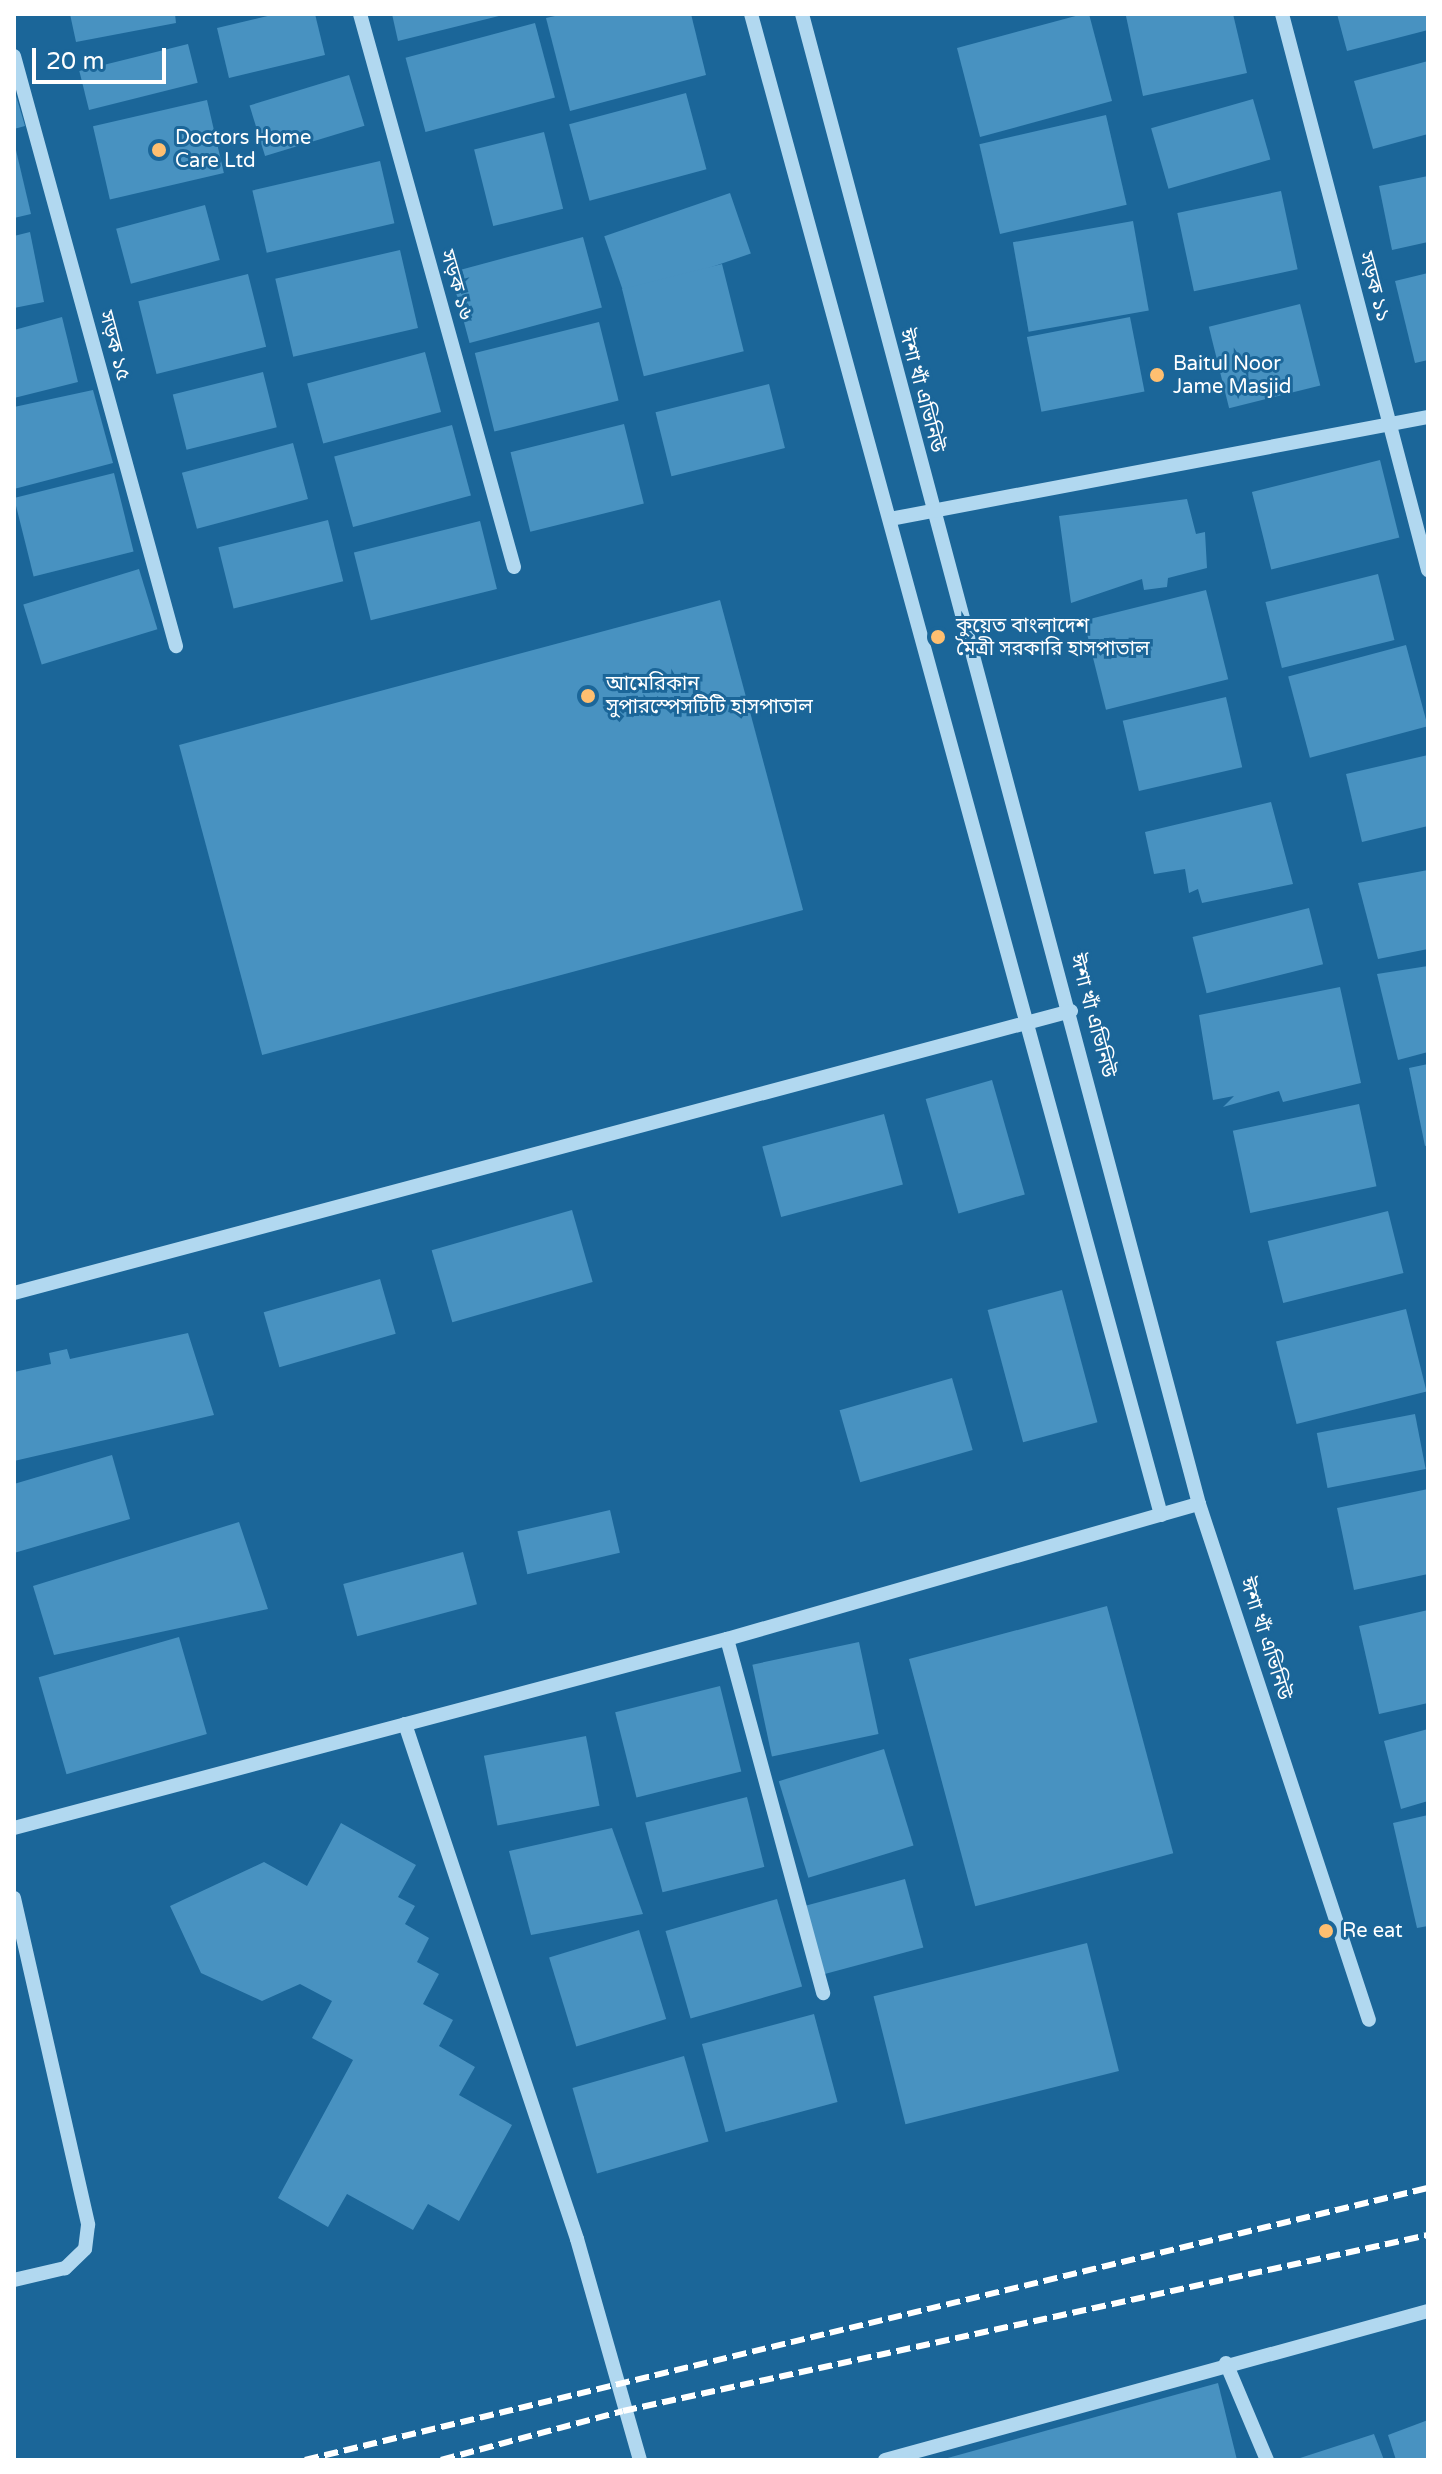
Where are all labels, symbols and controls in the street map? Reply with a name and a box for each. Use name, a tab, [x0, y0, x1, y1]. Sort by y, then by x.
scale bar	[36, 32, 170, 82]
text: 20 m	[46, 47, 104, 76]
place label: Doctors Home Care Ltd	[175, 126, 311, 173]
marker: Doctors Home Care Ltd	[150, 141, 168, 159]
street label: সড়ক ১৬	[435, 247, 477, 323]
street label: সড়ক ১১	[1353, 249, 1395, 325]
street label: সড়ক ১৫	[93, 308, 135, 384]
street label: ঈশা খাঁ এভিনিউ	[893, 326, 949, 456]
place label: Baitul Noor Jame Masjid	[1173, 352, 1291, 399]
marker: Baitul Noor Jame Masjid	[1148, 366, 1166, 384]
place label: কুয়েত বাংলাদেশ মৈত্রী সরকারি হাসপাতাল	[956, 614, 1150, 661]
marker: কুয়েত বাংলাদেশ মৈত্রী সরকারি হাসপাতাল	[927, 626, 949, 648]
place label: আমেরিকান সুপারস্পেসটিটি হাসপাতাল	[606, 672, 813, 719]
marker: আমেরিকান সুপারস্পেসটিটি হাসপাতাল	[577, 685, 599, 707]
street label: ঈশা খাঁ এভিনিউ	[1064, 951, 1120, 1081]
street label: ঈশা খাঁ এভিনিউ	[1234, 1575, 1296, 1703]
place label: Re eat	[1342, 1919, 1403, 1943]
marker: Re eat	[1317, 1922, 1335, 1940]

